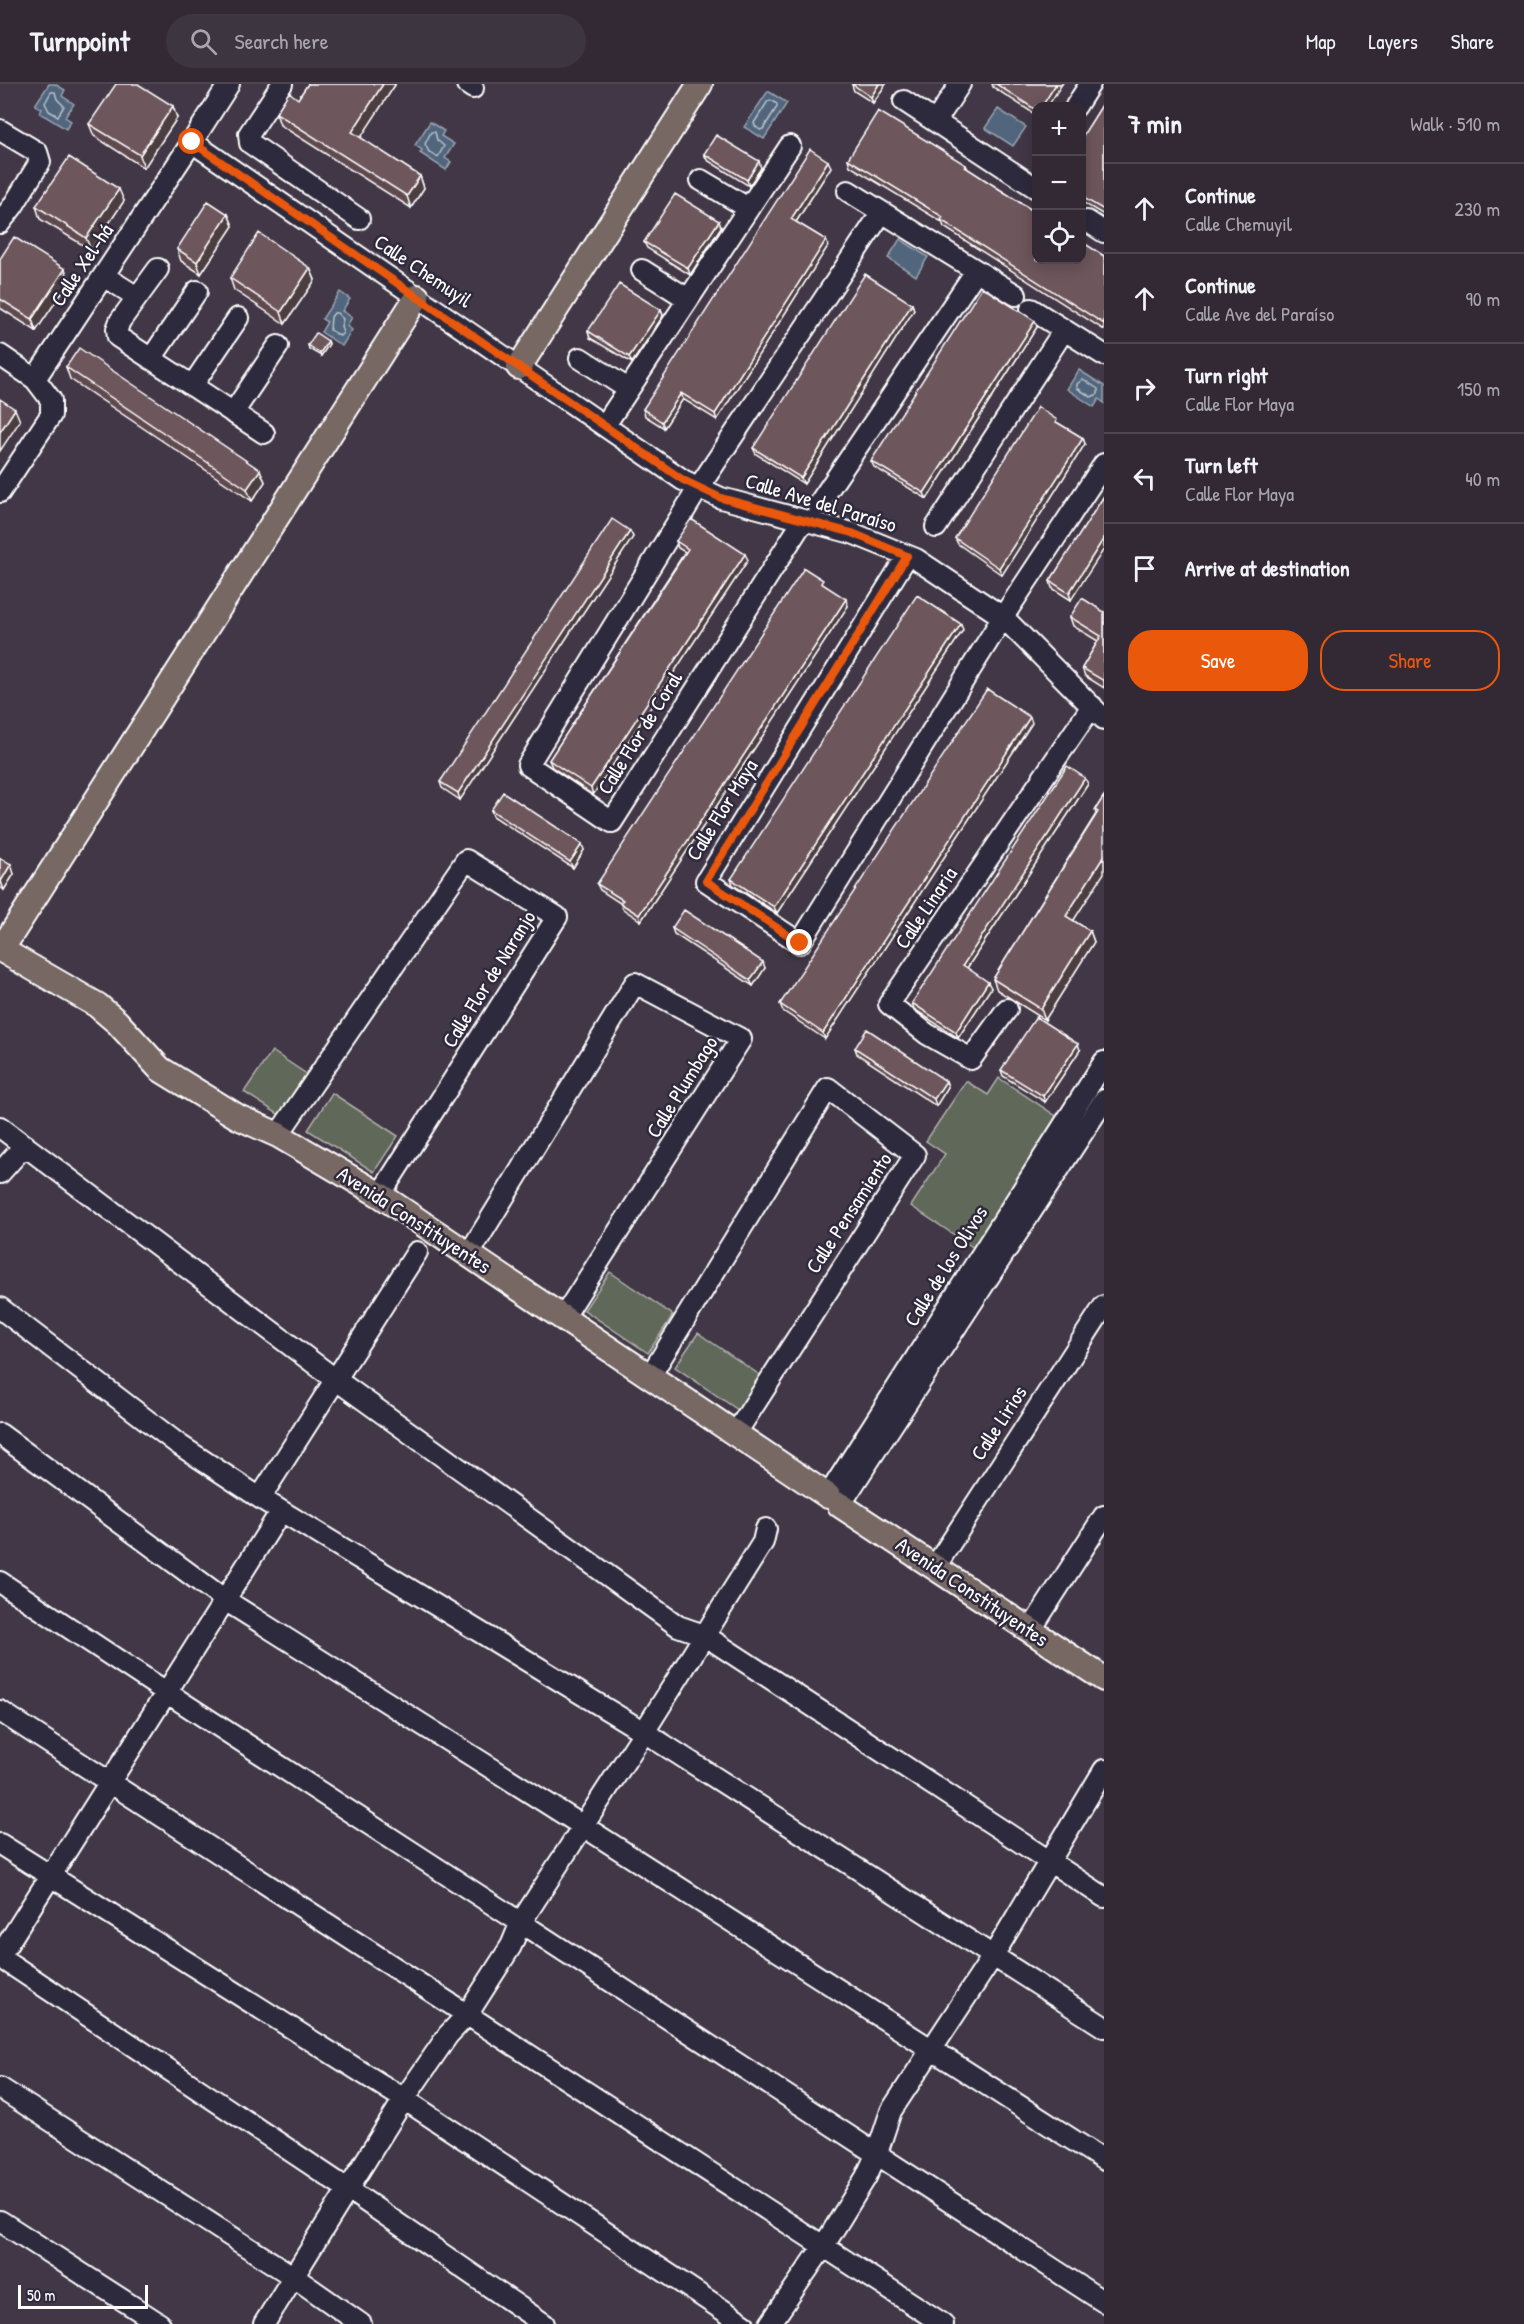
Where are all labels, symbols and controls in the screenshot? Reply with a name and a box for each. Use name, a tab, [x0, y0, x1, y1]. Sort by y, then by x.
search box	[166, 14, 586, 68]
text: Turnpoint	[30, 22, 130, 60]
icon: search	[187, 25, 220, 58]
text: Search here	[235, 26, 329, 56]
text: Map	[1306, 27, 1335, 56]
text: Layers	[1368, 27, 1418, 56]
text: Share	[1451, 27, 1494, 56]
map controls	[1032, 102, 1086, 264]
button: +	[1032, 102, 1086, 156]
text: 7 min	[1128, 106, 1182, 141]
text: Walk · 510 m	[1410, 110, 1500, 137]
route start	[178, 128, 204, 154]
button: −	[1032, 156, 1086, 210]
text: Continue	[1185, 180, 1256, 210]
icon: ahead	[1128, 192, 1161, 225]
text: 230 m	[1455, 195, 1500, 222]
button: locate	[1032, 210, 1086, 264]
text: Calle Chemuyil	[1185, 210, 1292, 237]
street label: Calle Xel-há	[43, 218, 120, 312]
street label: Calle Chemuyil	[369, 227, 478, 314]
text: Continue	[1185, 270, 1256, 300]
icon: ahead	[1128, 282, 1161, 315]
text: 90 m	[1466, 285, 1500, 312]
text: Calle Ave del Paraíso	[1185, 300, 1334, 327]
text: Turn right	[1185, 360, 1268, 390]
icon: right	[1128, 372, 1161, 405]
text: 150 m	[1457, 375, 1500, 402]
text: Calle Flor Maya	[1185, 390, 1294, 417]
text: Turn left	[1185, 450, 1258, 480]
icon: left	[1128, 462, 1161, 495]
text: 40 m	[1465, 465, 1500, 492]
street label: Calle Ave del Paraíso	[742, 466, 900, 539]
text: Calle Flor Maya	[1185, 480, 1294, 507]
icon: arrive	[1128, 552, 1161, 585]
text: Arrive at destination	[1185, 553, 1350, 583]
button: Save	[1128, 630, 1308, 691]
button: Share	[1320, 630, 1500, 691]
street label: Calle Flor de Coral	[590, 665, 689, 800]
street label: Calle Flor Maya	[679, 753, 764, 866]
street label: Calle Linaria	[887, 861, 964, 954]
street label: Calle Flor de Naranjo	[435, 905, 542, 1053]
route end	[786, 929, 812, 955]
street label: Calle Plumbago	[639, 1030, 724, 1143]
street label: Calle Pensamiento	[799, 1147, 899, 1279]
street label: Avenida Constituyentes	[332, 1159, 497, 1280]
street label: Calle de los Olivos	[897, 1200, 994, 1332]
street label: Calle Lirios	[964, 1380, 1034, 1466]
street label: Avenida Constituyentes	[890, 1530, 1054, 1653]
scale bar	[18, 2282, 148, 2310]
text: 50 m	[27, 2284, 56, 2306]

